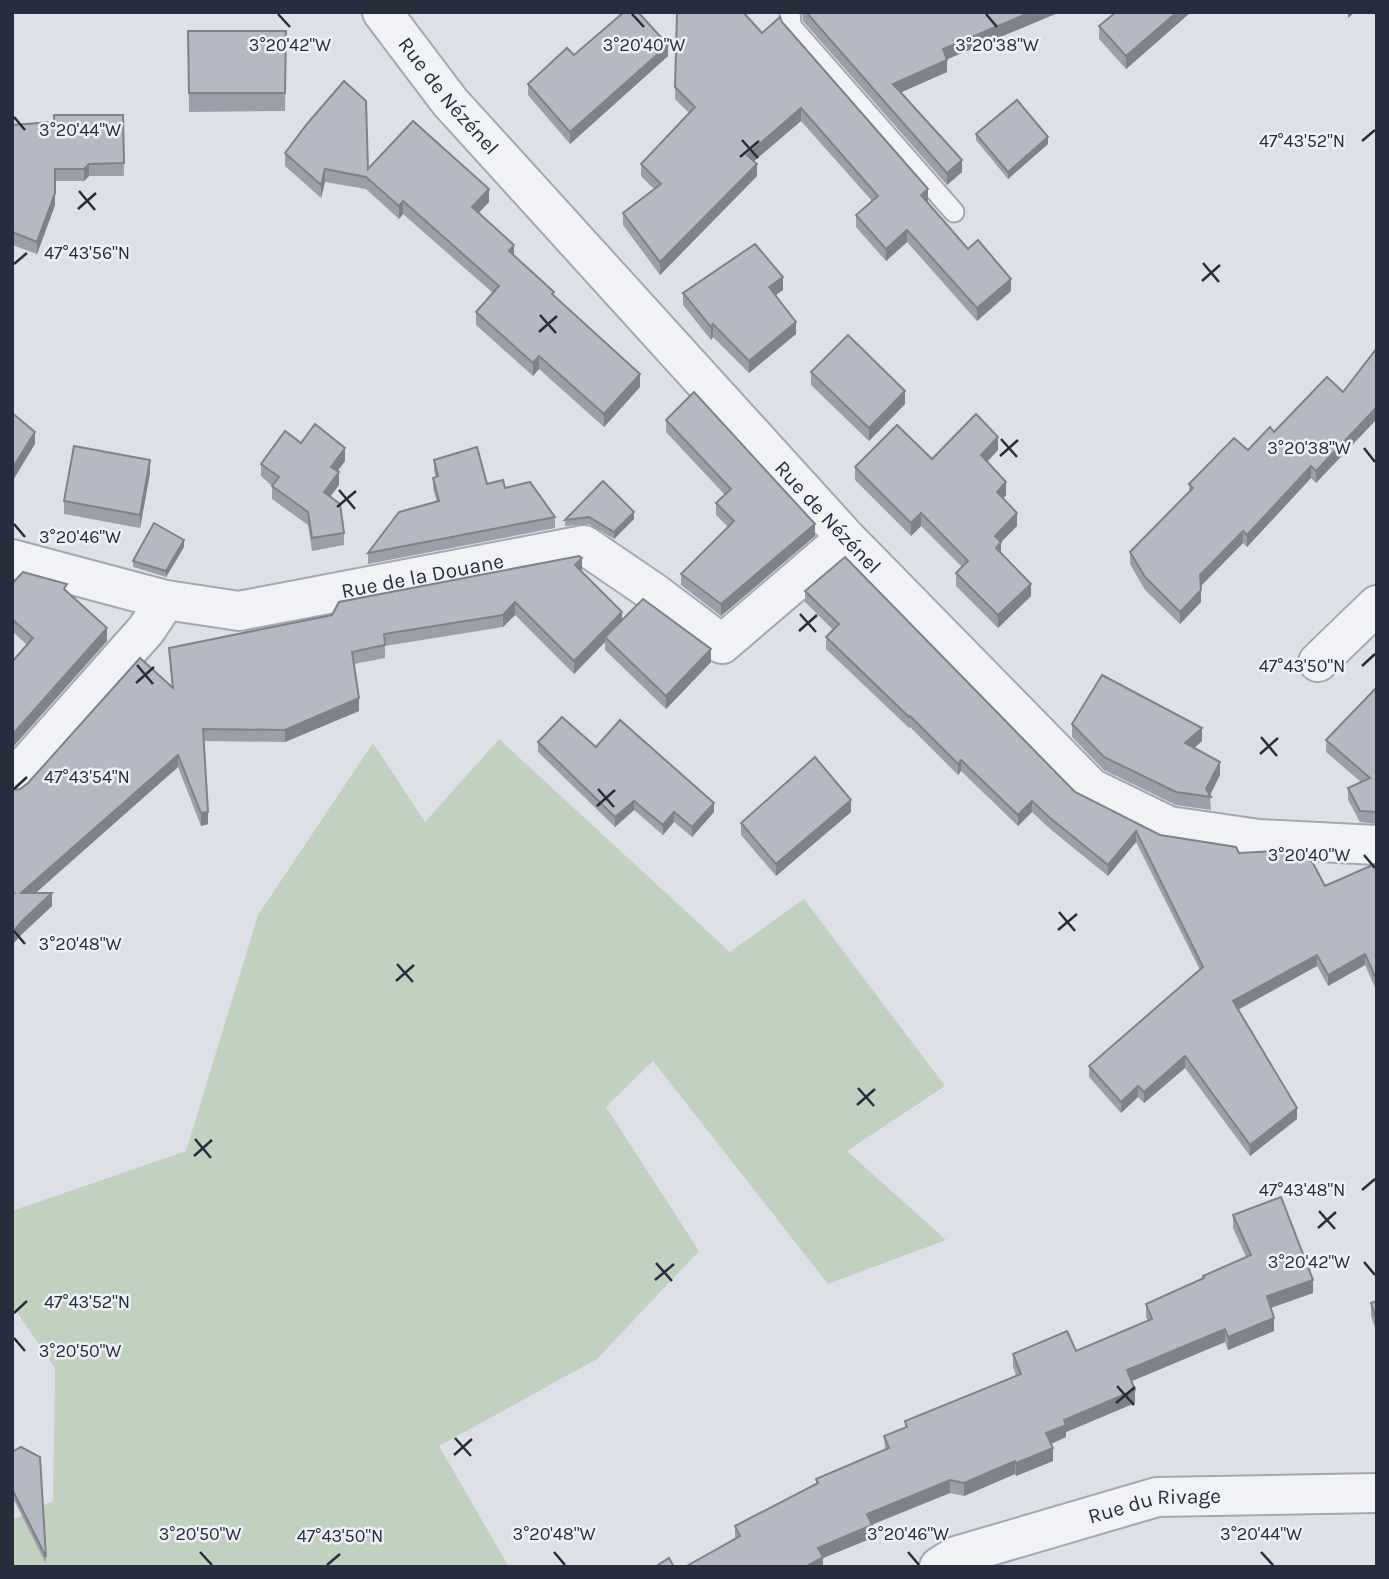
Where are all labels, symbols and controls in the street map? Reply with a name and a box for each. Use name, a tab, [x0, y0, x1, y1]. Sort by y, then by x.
street label: Rue de Nézénel	[393, 32, 504, 159]
text: 3°20'42"W	[249, 34, 331, 56]
text: 3°20'40"W	[603, 34, 685, 56]
text: 3°20'38"W	[955, 34, 1039, 56]
text: 3°20'44"W	[39, 119, 121, 141]
text: 47°43'52"N	[1259, 130, 1345, 152]
text: 47°43'56"N	[44, 242, 130, 264]
text: 3°20'38"W	[1267, 437, 1351, 459]
street label: Rue de Nézénel	[770, 456, 886, 578]
text: 3°20'46"W	[39, 526, 121, 548]
street label: Rue de la Douane	[339, 549, 506, 603]
text: 47°43'50"N	[1259, 655, 1345, 677]
text: 47°43'54"N	[44, 766, 130, 788]
text: 3°20'40"W	[1268, 844, 1350, 866]
text: 3°20'48"W	[39, 933, 122, 955]
text: 47°43'48"N	[1259, 1179, 1345, 1201]
text: 3°20'42"W	[1268, 1251, 1350, 1273]
text: 47°43'52"N	[44, 1291, 130, 1313]
text: 3°20'50"W	[39, 1340, 121, 1362]
street label: Rue du Rivage	[1085, 1484, 1221, 1529]
text: 3°20'50"W	[159, 1523, 241, 1545]
text: 3°20'48"W	[513, 1523, 596, 1545]
text: 3°20'46"W	[867, 1523, 949, 1545]
text: 3°20'44"W	[1220, 1523, 1302, 1545]
text: 47°43'50"N	[297, 1525, 383, 1547]

